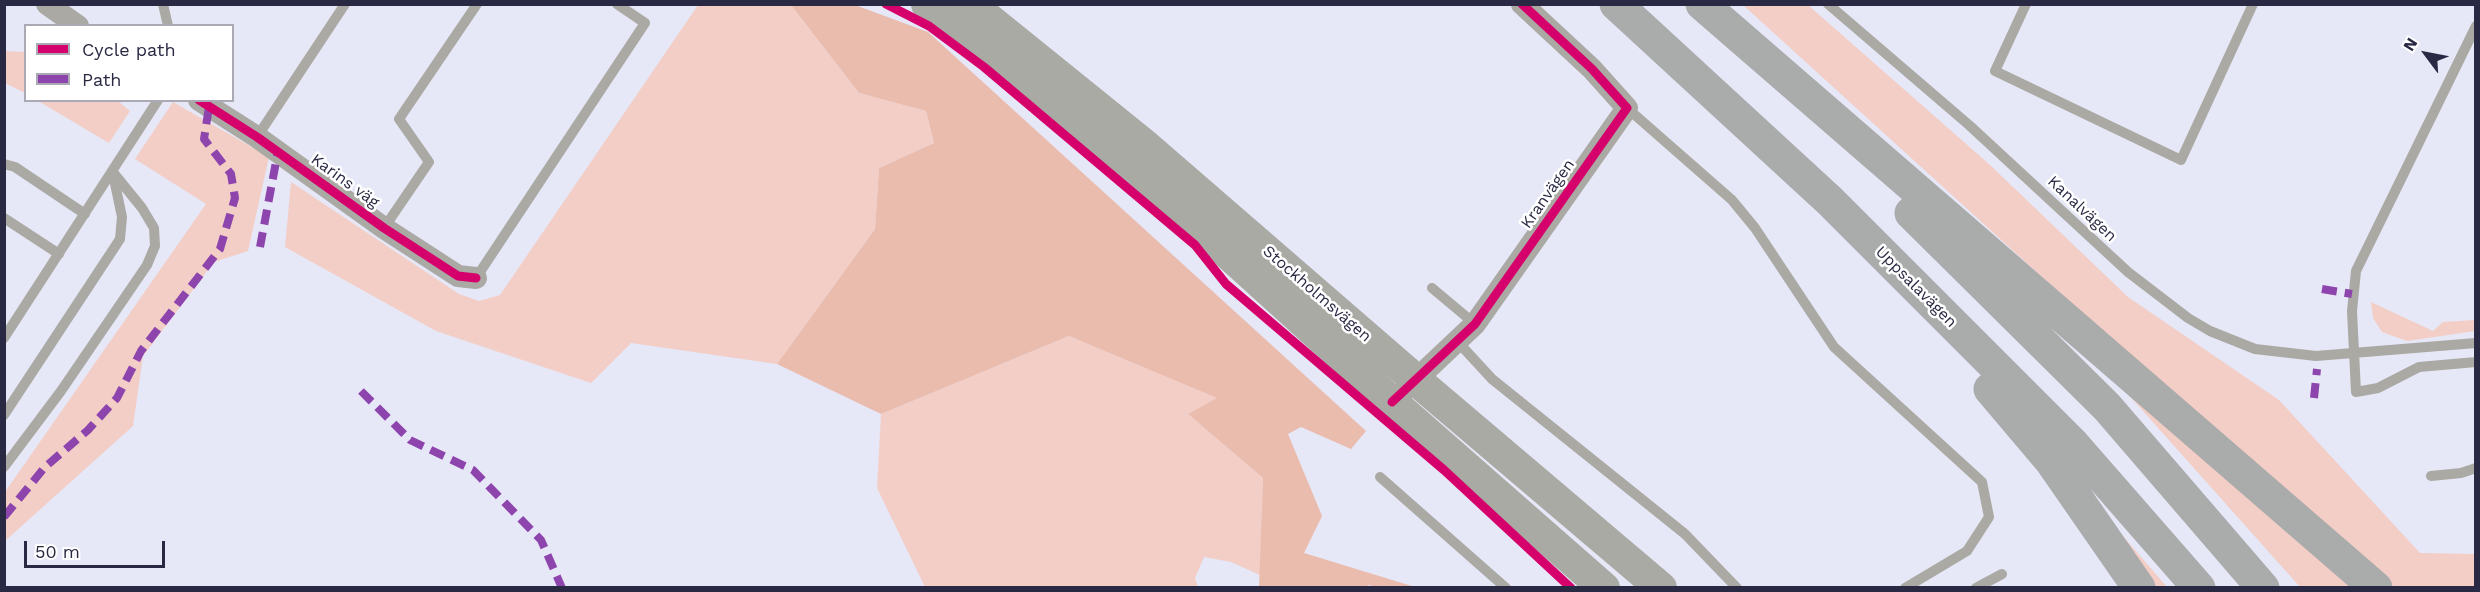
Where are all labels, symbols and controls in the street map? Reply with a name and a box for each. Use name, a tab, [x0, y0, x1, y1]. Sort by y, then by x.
legend	[24, 24, 234, 102]
north arrow	[2396, 24, 2456, 84]
text: N	[2399, 34, 2422, 54]
text: Cycle path	[82, 39, 176, 60]
text: Path	[82, 69, 122, 90]
street label: Karins väg	[307, 150, 383, 212]
street label: Kranvägen	[1517, 156, 1579, 232]
street label: Kanalvägen	[2043, 172, 2121, 246]
street label: Stockholmsvägen	[1259, 242, 1375, 346]
street label: Uppsalavägen	[1871, 242, 1961, 332]
scale bar	[27, 529, 168, 567]
text: 50 m	[35, 541, 80, 562]

